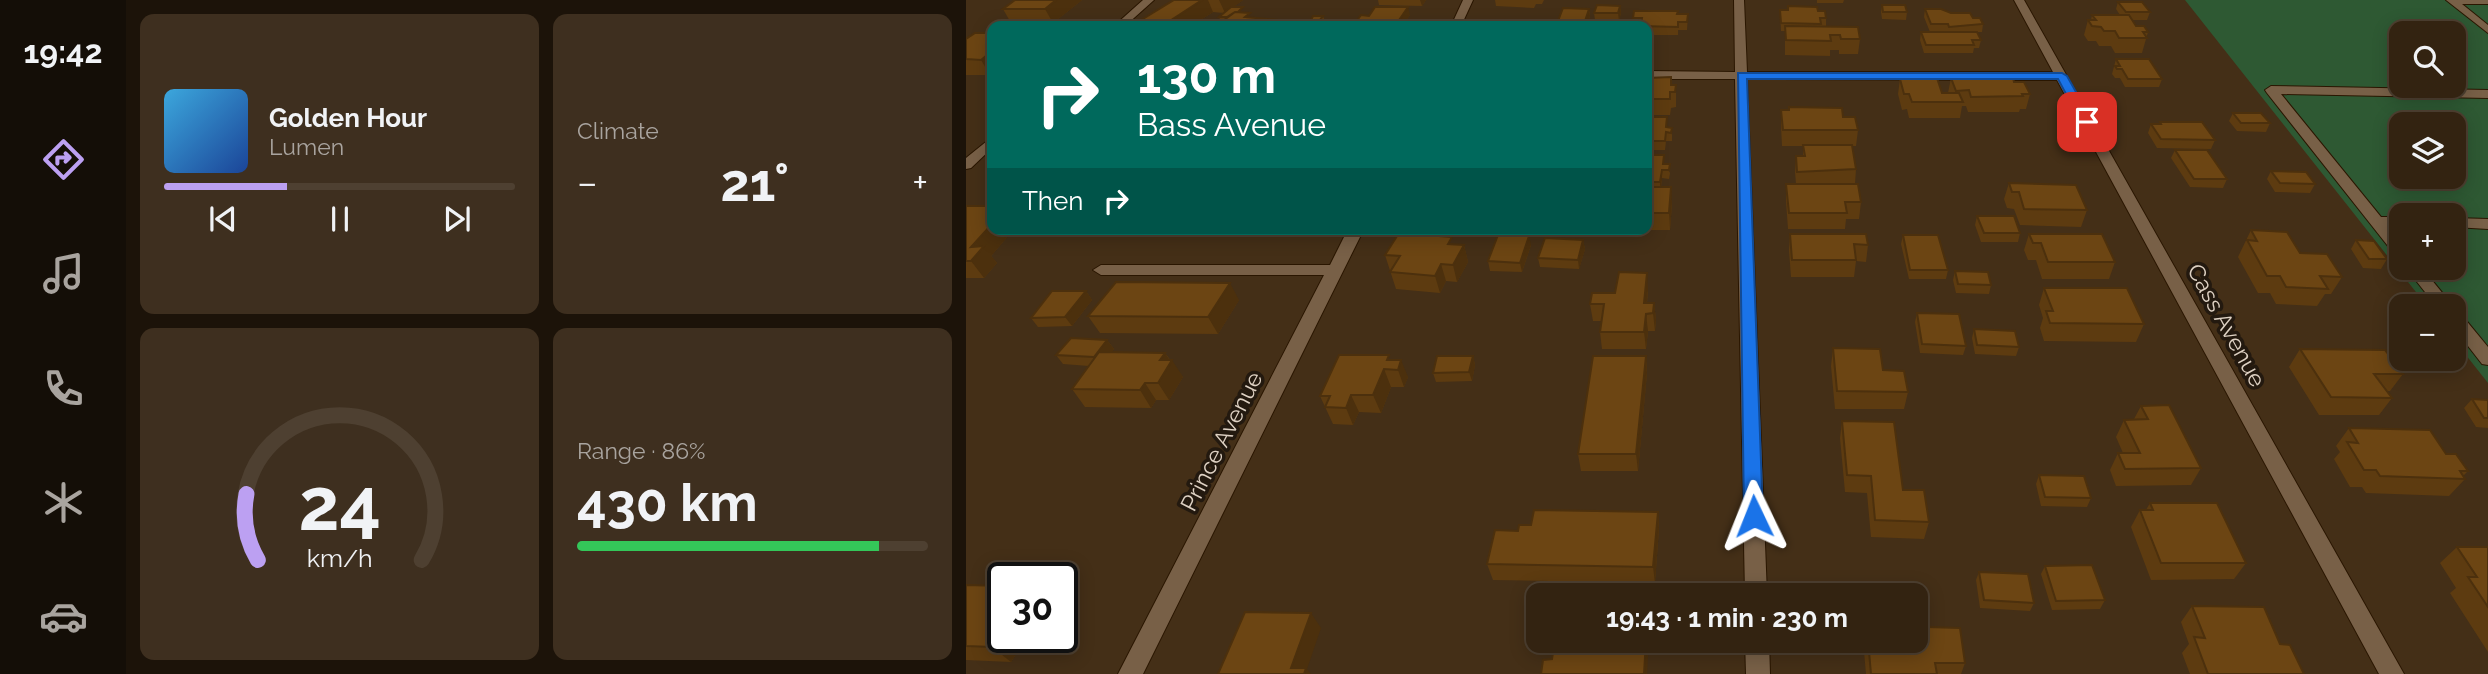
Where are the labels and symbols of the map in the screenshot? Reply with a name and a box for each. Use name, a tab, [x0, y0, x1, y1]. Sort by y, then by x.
pin	[2057, 92, 2117, 152]
street label: Cass Avenue	[2182, 259, 2272, 391]
street label: Prince Avenue	[1174, 367, 1268, 515]
position arrow	[1717, 479, 1791, 553]
speed limit sign: 30	[987, 562, 1078, 653]

